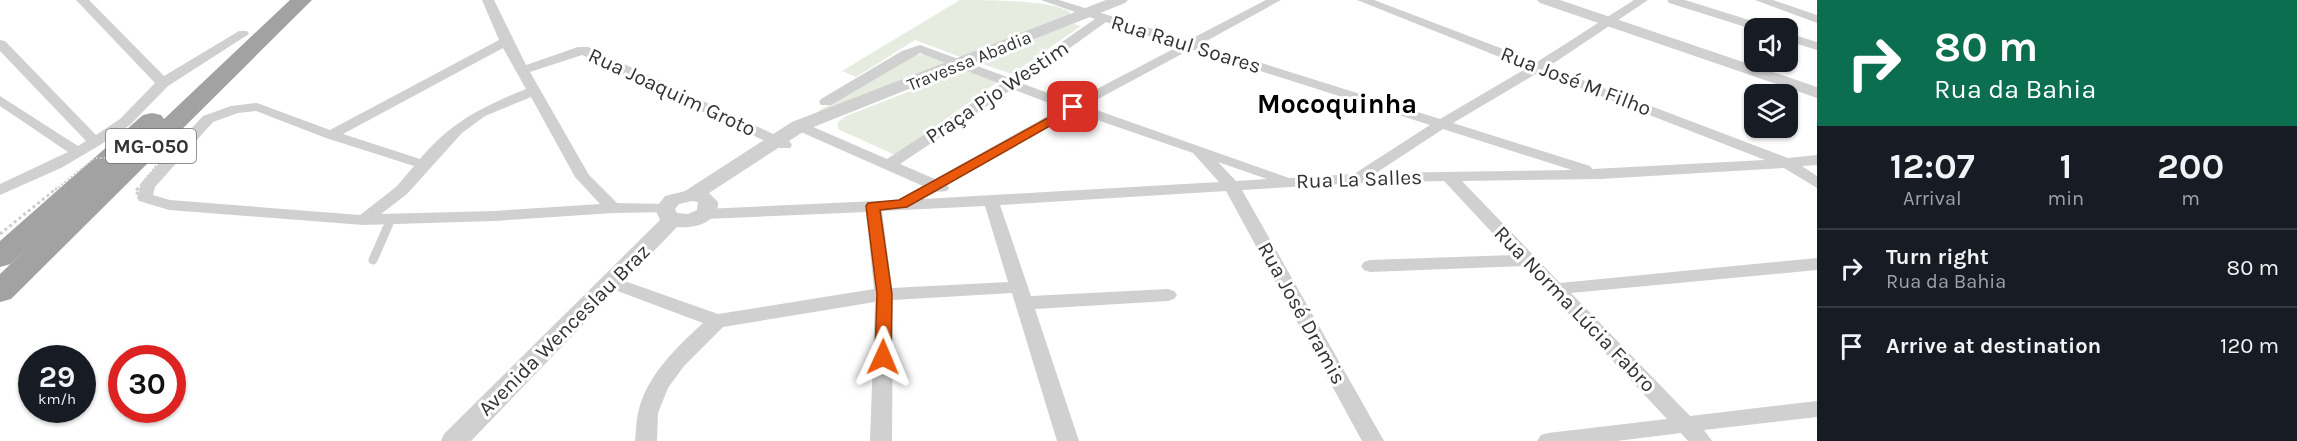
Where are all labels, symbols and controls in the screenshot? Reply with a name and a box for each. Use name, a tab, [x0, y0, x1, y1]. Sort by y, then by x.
street label: Rua Raul Soares	[1108, 10, 1264, 78]
map controls	[1744, 18, 1798, 138]
button: sound	[1744, 18, 1798, 72]
text: 80 m	[1934, 22, 2038, 72]
icon: right	[1835, 24, 1913, 102]
street label: Travessa Abadia	[904, 26, 1034, 96]
street label: Praça Pjo Westim	[921, 35, 1073, 149]
street label: Rua José M Filho	[1498, 41, 1654, 121]
street label: Rua Joaquim Groto	[585, 43, 759, 141]
text: Rua da Bahia	[1934, 73, 2096, 105]
pin	[1047, 81, 1098, 132]
button: layers	[1744, 84, 1798, 138]
district label: Mocoquinha	[1257, 88, 1417, 120]
icon: arrive	[1056, 90, 1089, 123]
road number: MG-050	[106, 129, 196, 163]
text: 12:07	[1890, 145, 1975, 187]
text: 1	[2059, 145, 2072, 187]
text: 200	[2157, 145, 2224, 187]
street label: Rua La Salles	[1295, 165, 1423, 193]
text: Arrival	[1903, 187, 1962, 210]
text: min	[2047, 187, 2084, 210]
text: m	[2181, 187, 2200, 210]
street label: Rua Norma Lúcia Fabro	[1489, 221, 1661, 397]
street label: Rua José Dramis	[1253, 238, 1351, 388]
street label: Avenida Wenceslau Braz	[473, 239, 655, 421]
text: Turn right	[1886, 244, 1989, 270]
icon: right	[1835, 252, 1868, 285]
text: 80 m	[2227, 255, 2279, 281]
text: Rua da Bahia	[1886, 270, 2006, 293]
position arrow	[851, 325, 915, 389]
icon: arrive	[1835, 330, 1868, 363]
text: Arrive at destination	[1886, 333, 2101, 359]
text: 120 m	[2220, 333, 2279, 359]
speed limit sign: 30	[108, 345, 186, 423]
text: 29	[39, 359, 75, 395]
text: km/h	[38, 390, 76, 408]

